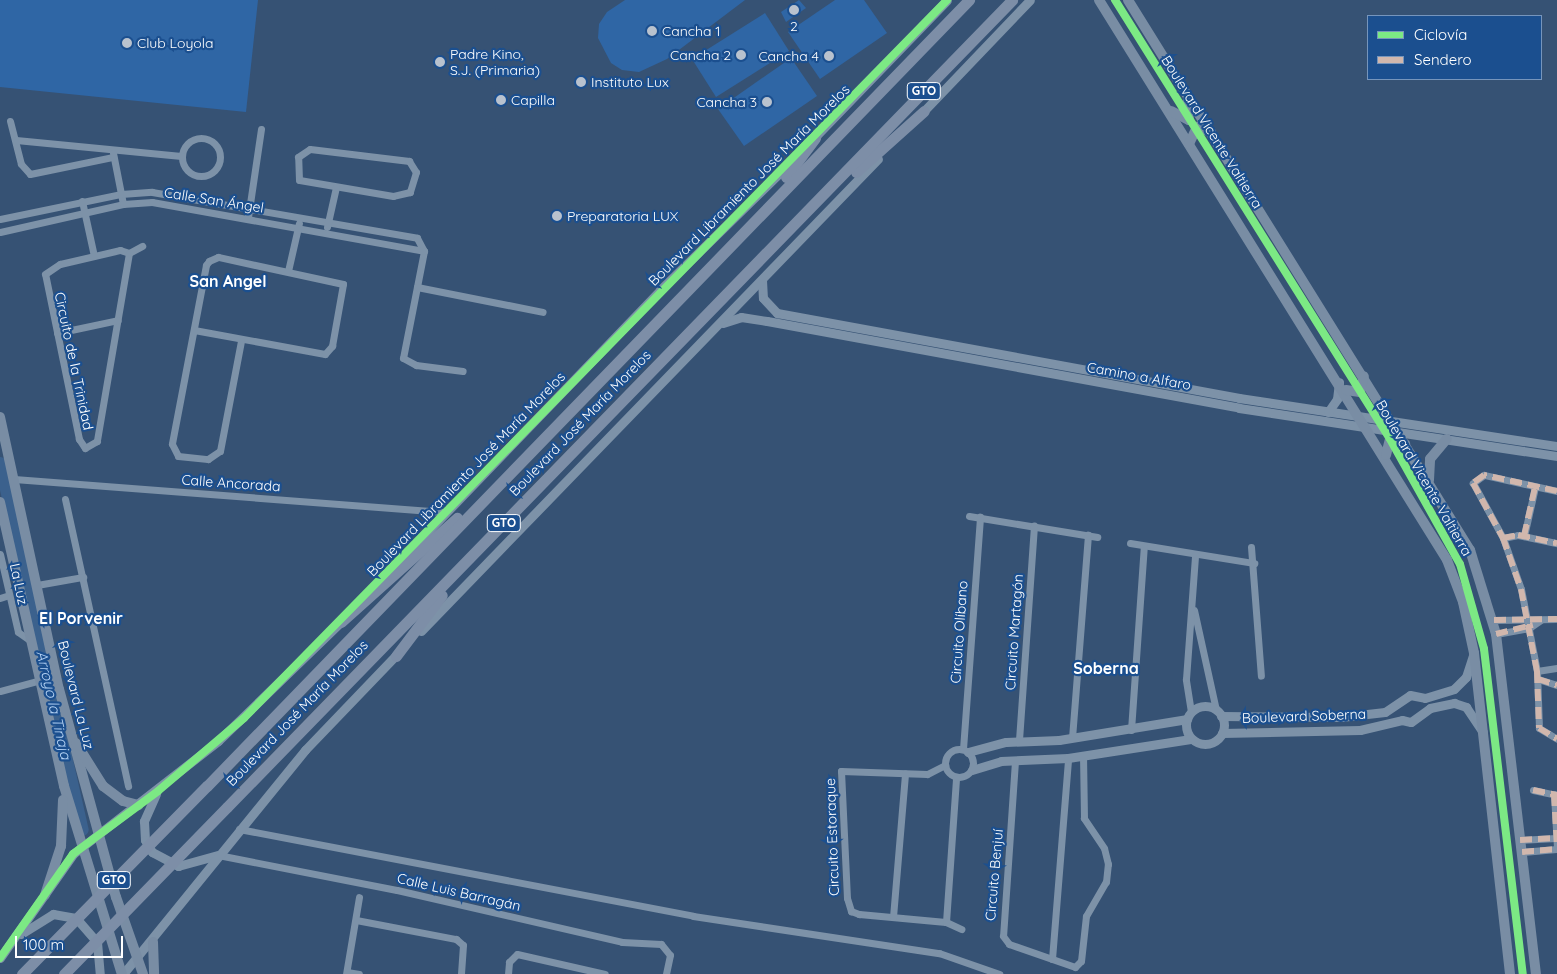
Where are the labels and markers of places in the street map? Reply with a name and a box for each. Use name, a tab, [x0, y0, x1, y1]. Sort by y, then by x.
marker: 2	[788, 4, 800, 16]
place label: 2	[790, 18, 798, 34]
place label: Cancha 1	[662, 23, 720, 39]
marker: Cancha 1	[646, 25, 658, 37]
place label: Club Loyola	[137, 35, 214, 51]
marker: Club Loyola	[121, 37, 133, 49]
place label: Padre Kino, S.J. (Primaria)	[450, 46, 540, 78]
place label: Cancha 2	[670, 47, 731, 63]
place label: Cancha 4	[758, 48, 819, 64]
marker: Cancha 2	[735, 49, 747, 61]
marker: Cancha 4	[823, 50, 835, 62]
marker: Padre Kino, S.J. (Primaria)	[434, 56, 446, 68]
place label: Instituto Lux	[591, 74, 669, 90]
marker: Instituto Lux	[575, 76, 587, 88]
place label: Capilla	[511, 92, 555, 108]
marker: Capilla	[495, 94, 507, 106]
place label: Cancha 3	[696, 94, 757, 110]
marker: Cancha 3	[761, 96, 773, 108]
place label: Preparatoria LUX	[567, 208, 678, 224]
marker: Preparatoria LUX	[551, 210, 563, 222]

